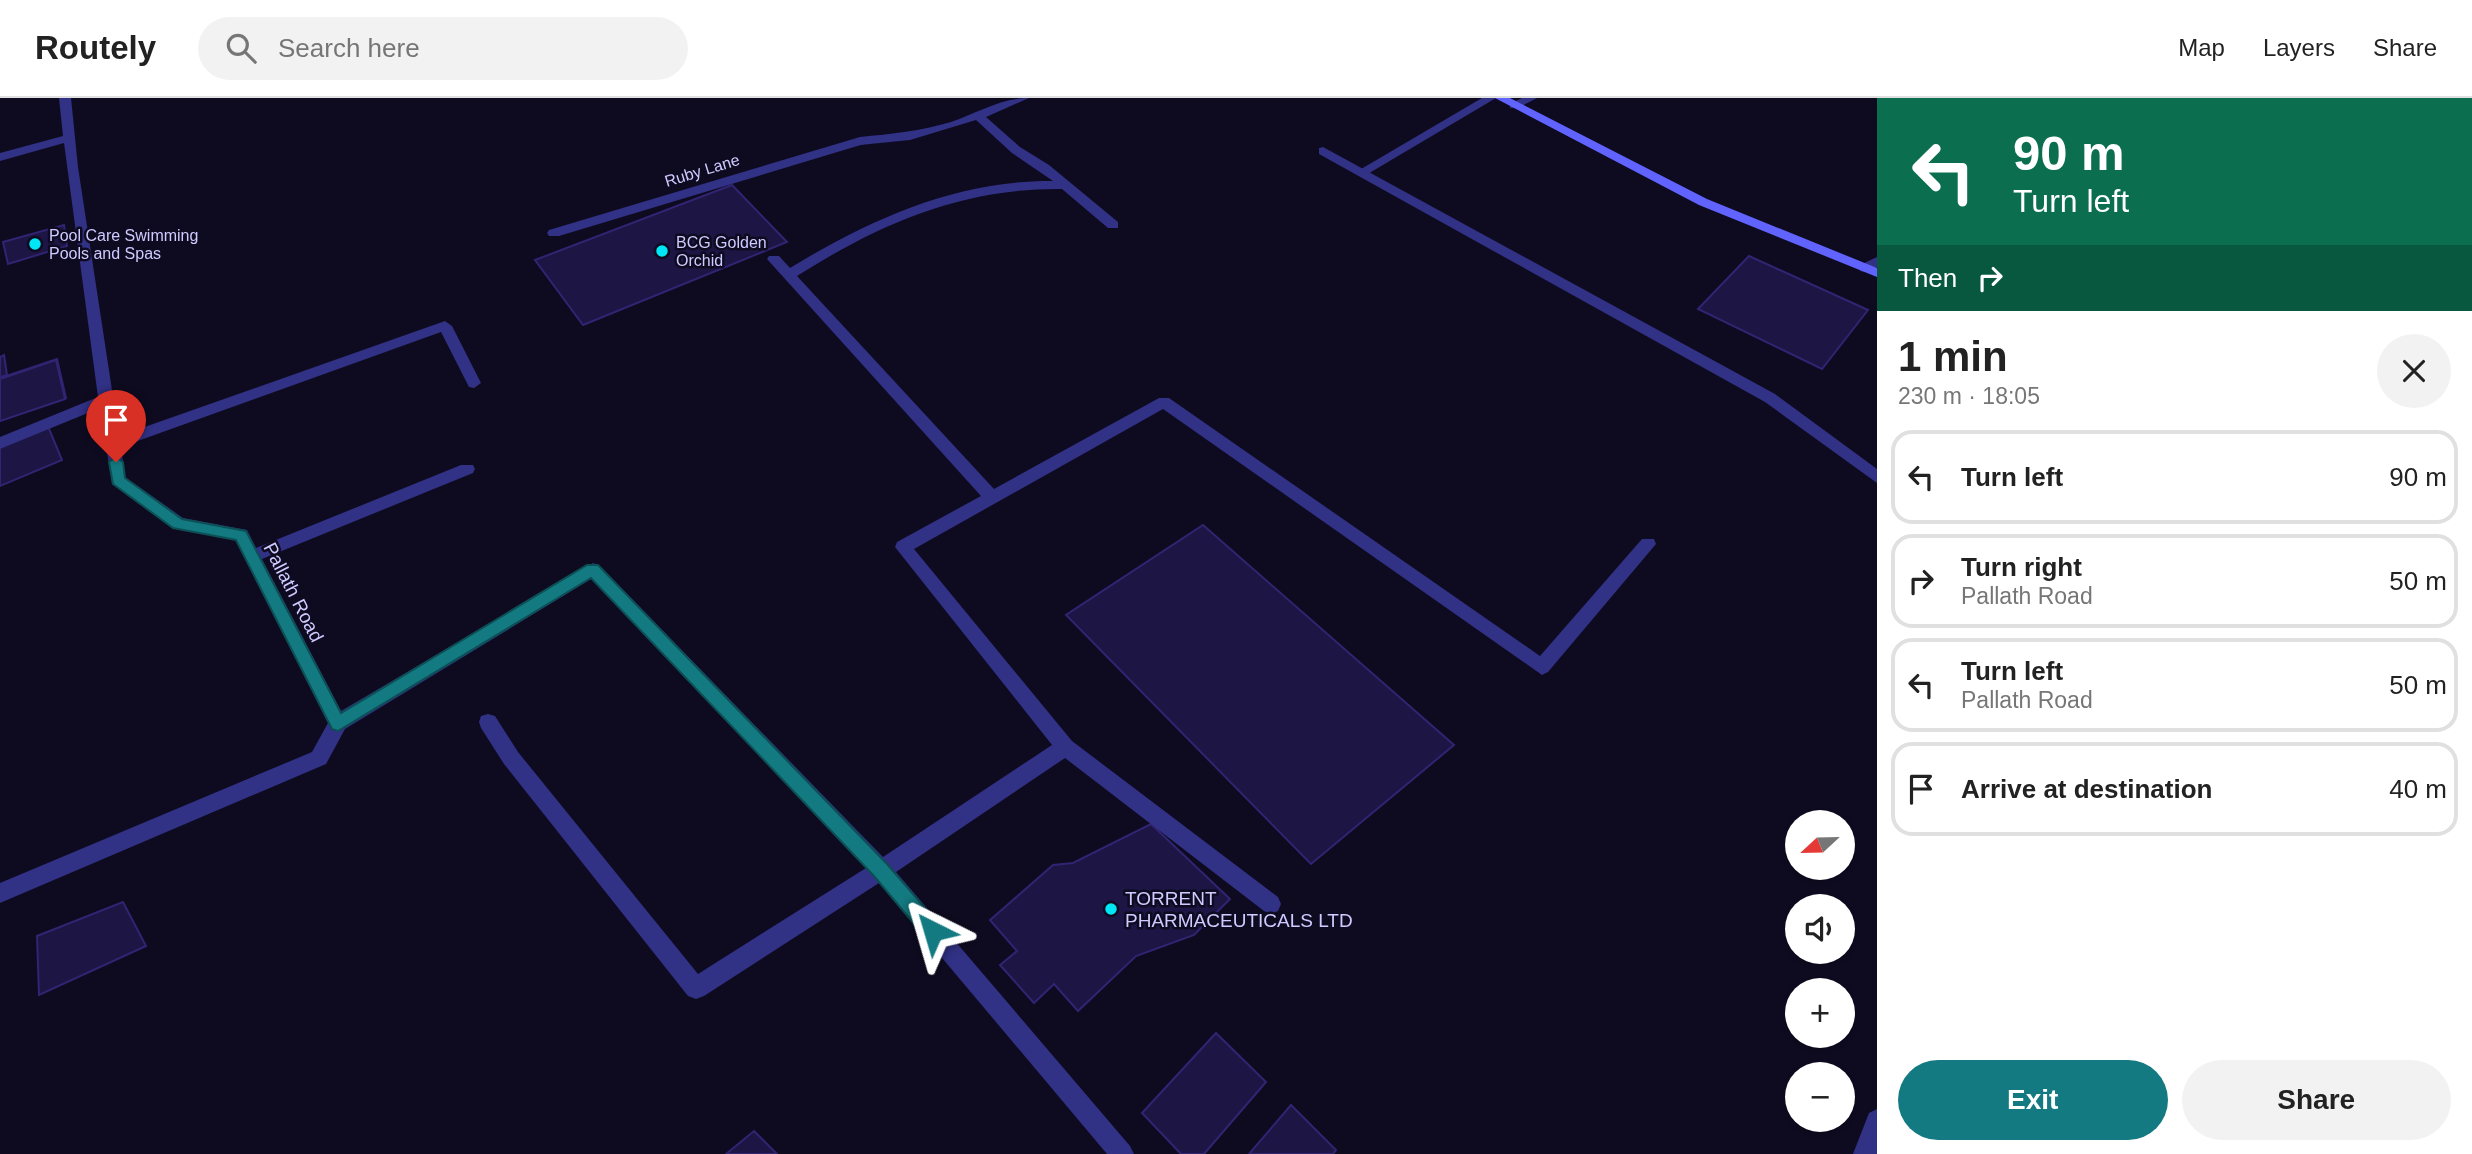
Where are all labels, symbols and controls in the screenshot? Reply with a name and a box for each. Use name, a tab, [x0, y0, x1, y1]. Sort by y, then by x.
search box	[198, 17, 688, 80]
text: Routely	[35, 29, 156, 66]
icon: search	[222, 29, 260, 67]
text: Search here	[278, 33, 420, 63]
text: Map	[2178, 34, 2225, 61]
text: Layers	[2263, 34, 2335, 61]
text: Share	[2373, 34, 2437, 61]
icon: left	[1898, 126, 1989, 217]
text: 90 m	[2013, 126, 2125, 180]
street label: Ruby Lane	[663, 151, 742, 190]
text: Turn left	[2013, 183, 2129, 219]
place label: Pool Care Swimming Pools and Spas	[49, 227, 198, 262]
place label: BCG Golden Orchid	[676, 234, 767, 269]
marker: Pool Care Swimming Pools and Spas	[27, 236, 43, 252]
marker: BCG Golden Orchid	[654, 243, 670, 259]
icon: right	[1971, 259, 2009, 297]
text: Then	[1898, 263, 1957, 293]
text: 1 min	[1898, 333, 2008, 380]
button: close	[2377, 334, 2451, 408]
text: 230 m · 18:05	[1898, 383, 2040, 409]
pin	[86, 390, 146, 462]
icon: arrive	[97, 401, 135, 439]
icon: left	[1902, 458, 1940, 496]
text: Turn left	[1961, 462, 2063, 492]
text: 90 m	[2389, 462, 2447, 492]
street label: Pallath Road	[260, 539, 328, 645]
text: Turn right	[1961, 552, 2082, 582]
icon: right	[1902, 562, 1940, 600]
text: 50 m	[2389, 566, 2447, 596]
text: Pallath Road	[1961, 583, 2093, 609]
text: Turn left	[1961, 656, 2063, 686]
icon: left	[1902, 666, 1940, 704]
text: 50 m	[2389, 670, 2447, 700]
text: Pallath Road	[1961, 687, 2093, 713]
icon: arrive	[1902, 770, 1940, 808]
text: Arrive at destination	[1961, 774, 2212, 804]
text: 40 m	[2389, 774, 2447, 804]
north arrow	[1785, 810, 1855, 880]
map controls	[1785, 810, 1855, 1132]
place label: TORRENT PHARMACEUTICALS LTD	[1125, 888, 1353, 931]
position arrow	[896, 894, 970, 968]
button: sound	[1785, 894, 1855, 964]
marker: TORRENT PHARMACEUTICALS LTD	[1103, 901, 1119, 917]
button: +	[1785, 978, 1855, 1048]
button: Exit	[1898, 1060, 2168, 1140]
button: Share	[2182, 1060, 2451, 1140]
button: −	[1785, 1062, 1855, 1132]

